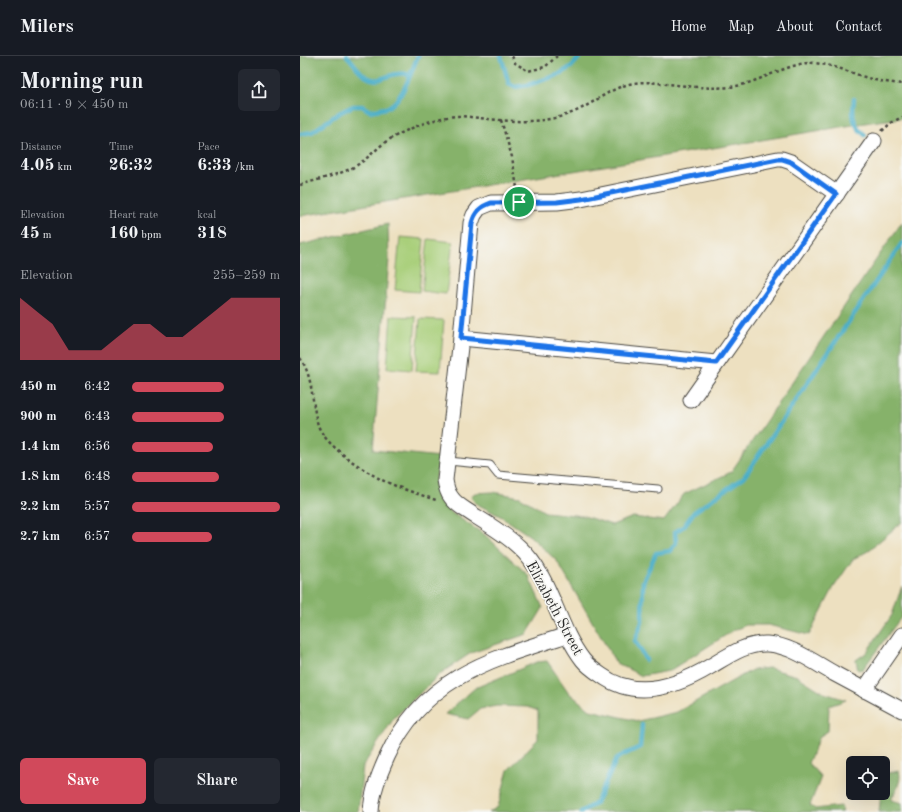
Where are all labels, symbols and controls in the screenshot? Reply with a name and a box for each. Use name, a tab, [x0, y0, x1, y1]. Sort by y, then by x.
text: Milers	[20, 18, 74, 37]
text: Home	[671, 20, 706, 34]
text: Map	[728, 20, 754, 34]
text: About	[776, 20, 813, 34]
text: Contact	[835, 20, 882, 34]
button: share	[238, 69, 280, 111]
text: Morning run	[20, 71, 143, 93]
text: 06:11 · 9 × 450 m	[20, 98, 128, 111]
text: Distance	[20, 142, 61, 153]
text: Time	[109, 142, 133, 153]
text: Pace	[197, 142, 220, 153]
text: 4.05	[20, 157, 54, 174]
text: 26:32	[109, 157, 153, 174]
text: 6:33	[197, 157, 232, 174]
text: km	[54, 162, 72, 173]
text: /km	[232, 162, 254, 173]
pin	[502, 185, 536, 219]
icon: arrive	[508, 191, 530, 213]
text: Elevation	[20, 210, 65, 221]
text: Heart rate	[109, 210, 158, 221]
text: kcal	[197, 210, 216, 221]
text: 45	[20, 225, 40, 242]
text: 160	[109, 225, 138, 242]
text: 318	[197, 225, 227, 242]
text: m	[40, 230, 52, 241]
text: bpm	[138, 230, 161, 241]
text: Elevation	[20, 269, 73, 282]
text: 255–259 m	[213, 269, 280, 282]
text: 450 m	[20, 380, 57, 393]
text: 6:42	[84, 380, 110, 393]
text: 900 m	[20, 410, 57, 423]
text: 6:43	[84, 410, 110, 423]
text: 1.4 km	[20, 440, 60, 453]
text: 6:56	[84, 440, 110, 453]
text: 1.8 km	[20, 470, 60, 483]
text: 6:48	[84, 470, 110, 483]
text: 2.2 km	[20, 500, 60, 513]
text: 5:57	[84, 500, 110, 513]
text: 2.7 km	[20, 530, 60, 543]
text: 6:57	[84, 530, 110, 543]
street label: Elizabeth Street	[523, 559, 585, 658]
map controls	[846, 756, 890, 800]
button: locate	[846, 756, 890, 800]
button: Save	[20, 758, 146, 804]
button: Share	[154, 758, 280, 804]

